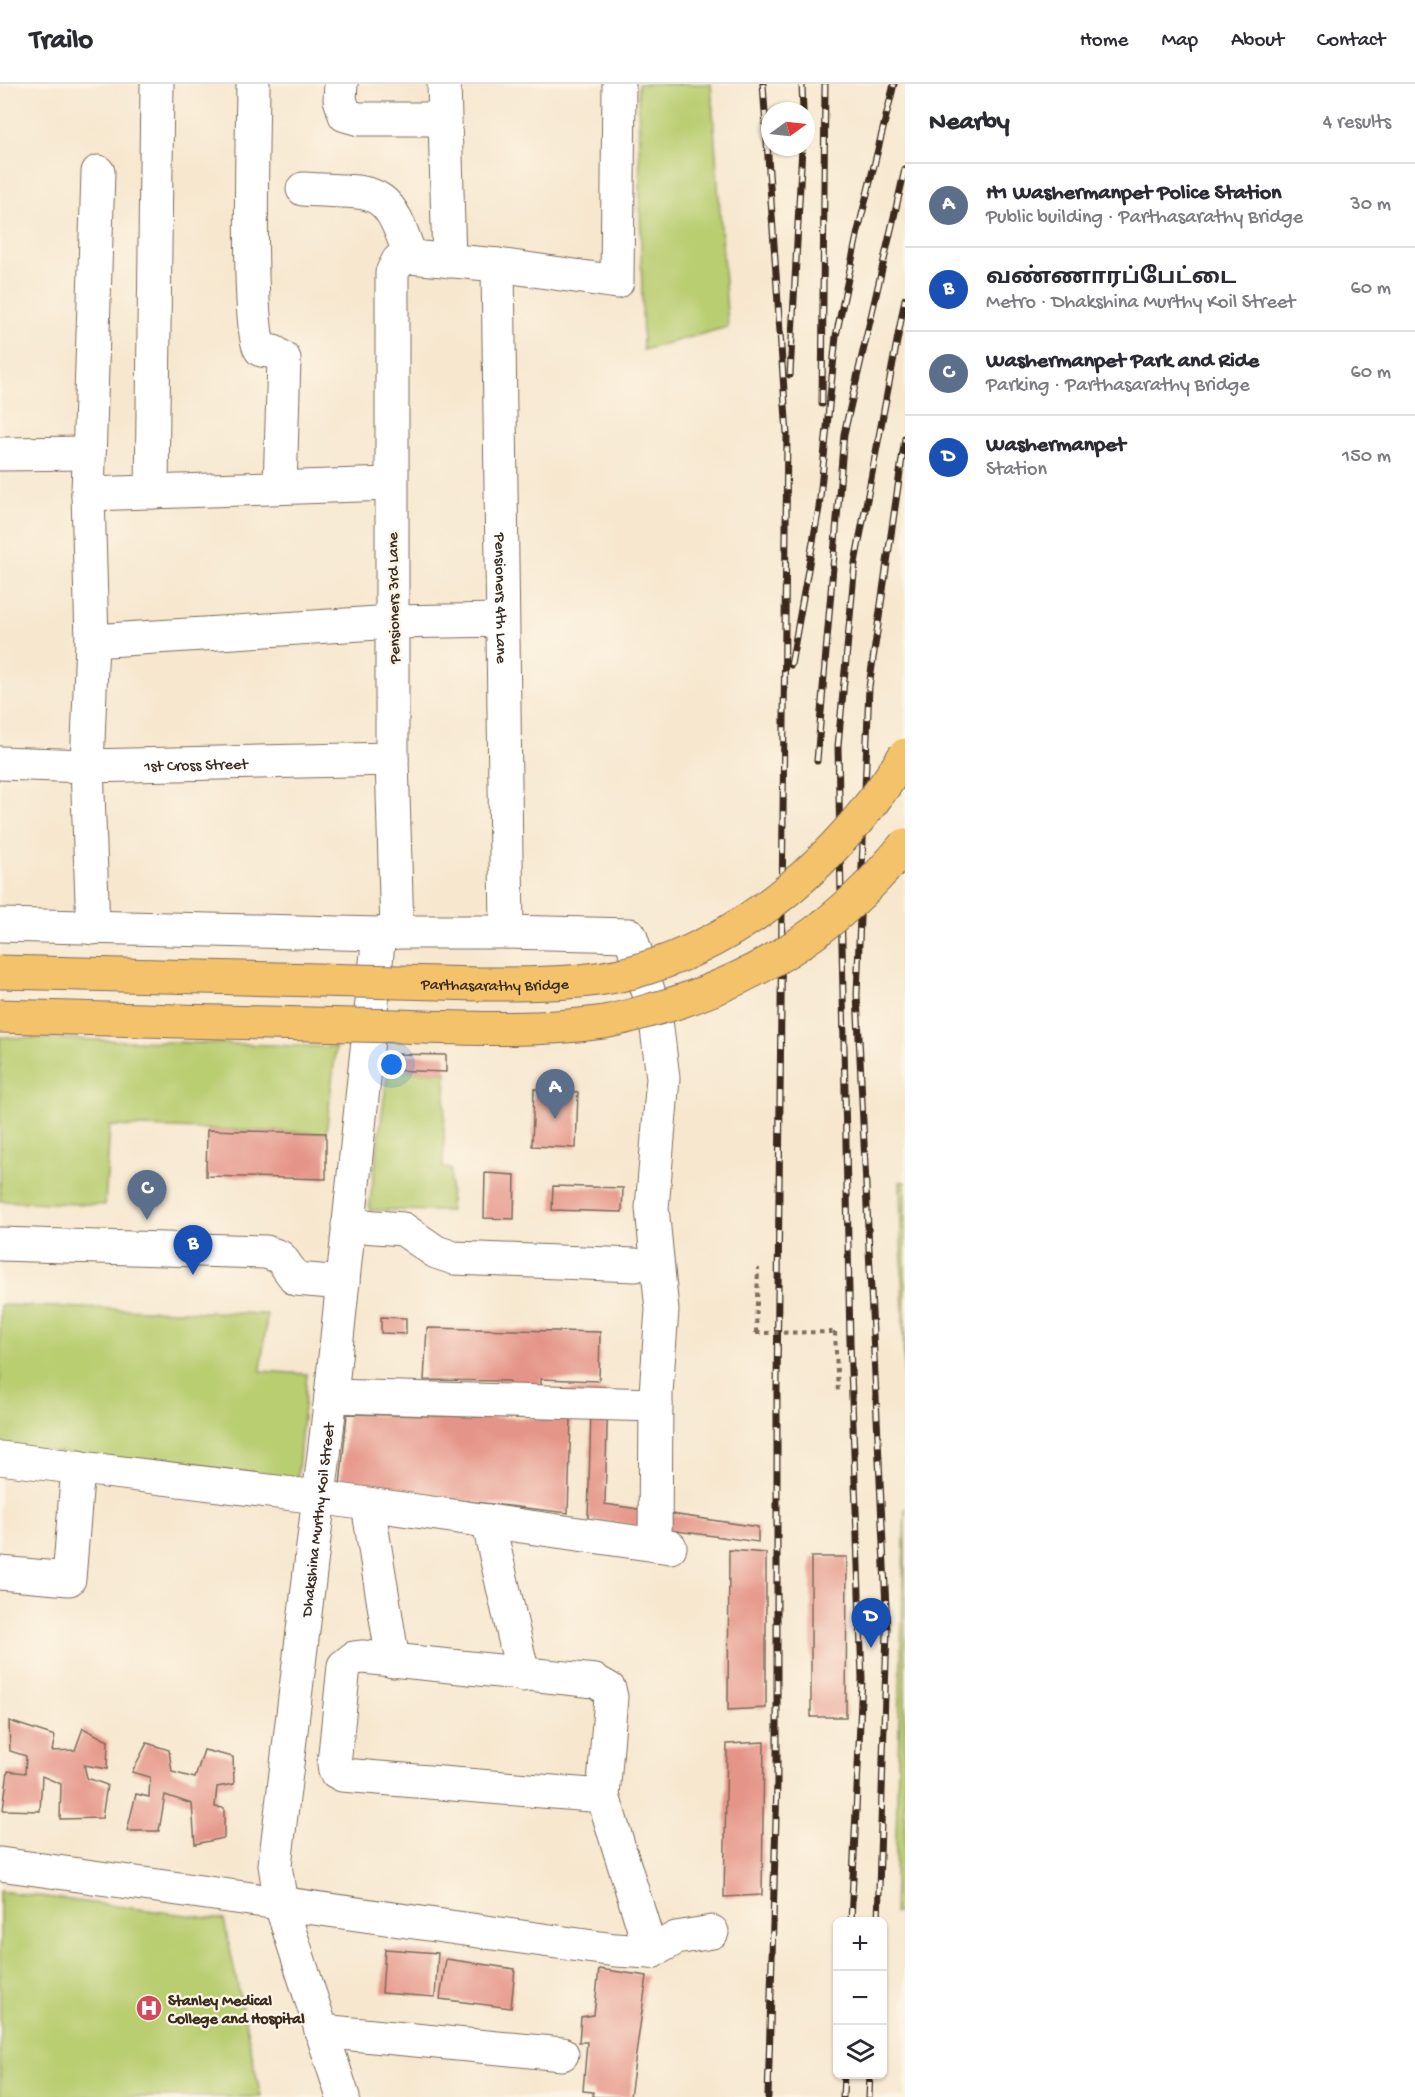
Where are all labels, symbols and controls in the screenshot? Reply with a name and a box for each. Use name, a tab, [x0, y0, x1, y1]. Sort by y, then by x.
text: Trailo	[30, 25, 93, 58]
text: Home	[1080, 29, 1128, 54]
text: Map	[1161, 29, 1198, 54]
text: About	[1231, 29, 1284, 54]
text: Contact	[1317, 29, 1385, 54]
north arrow	[761, 102, 815, 156]
text: Nearby	[929, 108, 1010, 139]
text: 4 results	[1323, 112, 1391, 135]
text: H1 Washermanpet Police Station	[986, 181, 1282, 207]
text: A	[943, 194, 954, 217]
text: 30 m	[1350, 194, 1391, 217]
text: Public building · Parthasarathy Bridge	[986, 207, 1303, 230]
text: வண்ணாரப்பேட்டை	[986, 266, 1236, 292]
text: B	[943, 278, 954, 301]
text: 60 m	[1351, 278, 1391, 301]
text: Metro · Dhakshina Murthy Koil Street	[986, 292, 1295, 315]
text: Washermanpet Park and Ride	[986, 349, 1259, 375]
text: C	[943, 362, 954, 385]
text: 60 m	[1351, 362, 1391, 385]
text: Parking · Parthasarathy Bridge	[986, 375, 1250, 398]
text: Washermanpet	[986, 433, 1125, 459]
text: D	[942, 446, 955, 469]
text: 150 m	[1342, 446, 1391, 469]
text: Station	[986, 459, 1047, 482]
street label: Pensioners 3rd Lane	[385, 531, 406, 665]
street label: Pensioners 4th Lane	[489, 532, 509, 664]
street label: 1st Cross Street	[143, 756, 249, 778]
street label: Parthasarathy Bridge	[420, 976, 570, 997]
your location	[377, 1050, 406, 1079]
pin: A	[536, 1070, 574, 1119]
pin: C	[128, 1170, 166, 1220]
pin: B	[174, 1226, 212, 1275]
street label: Dhakshina Murthy Koil Street	[299, 1421, 341, 1619]
pin: D	[852, 1598, 890, 1648]
map controls	[833, 1917, 887, 2079]
button: +	[833, 1917, 887, 1971]
button: −	[833, 1971, 887, 2025]
hospital icon: Stanley Medical College and Hospital	[134, 1993, 164, 2023]
place label: Stanley Medical College and Hospital	[167, 1993, 305, 2030]
button: layers	[833, 2025, 887, 2079]

